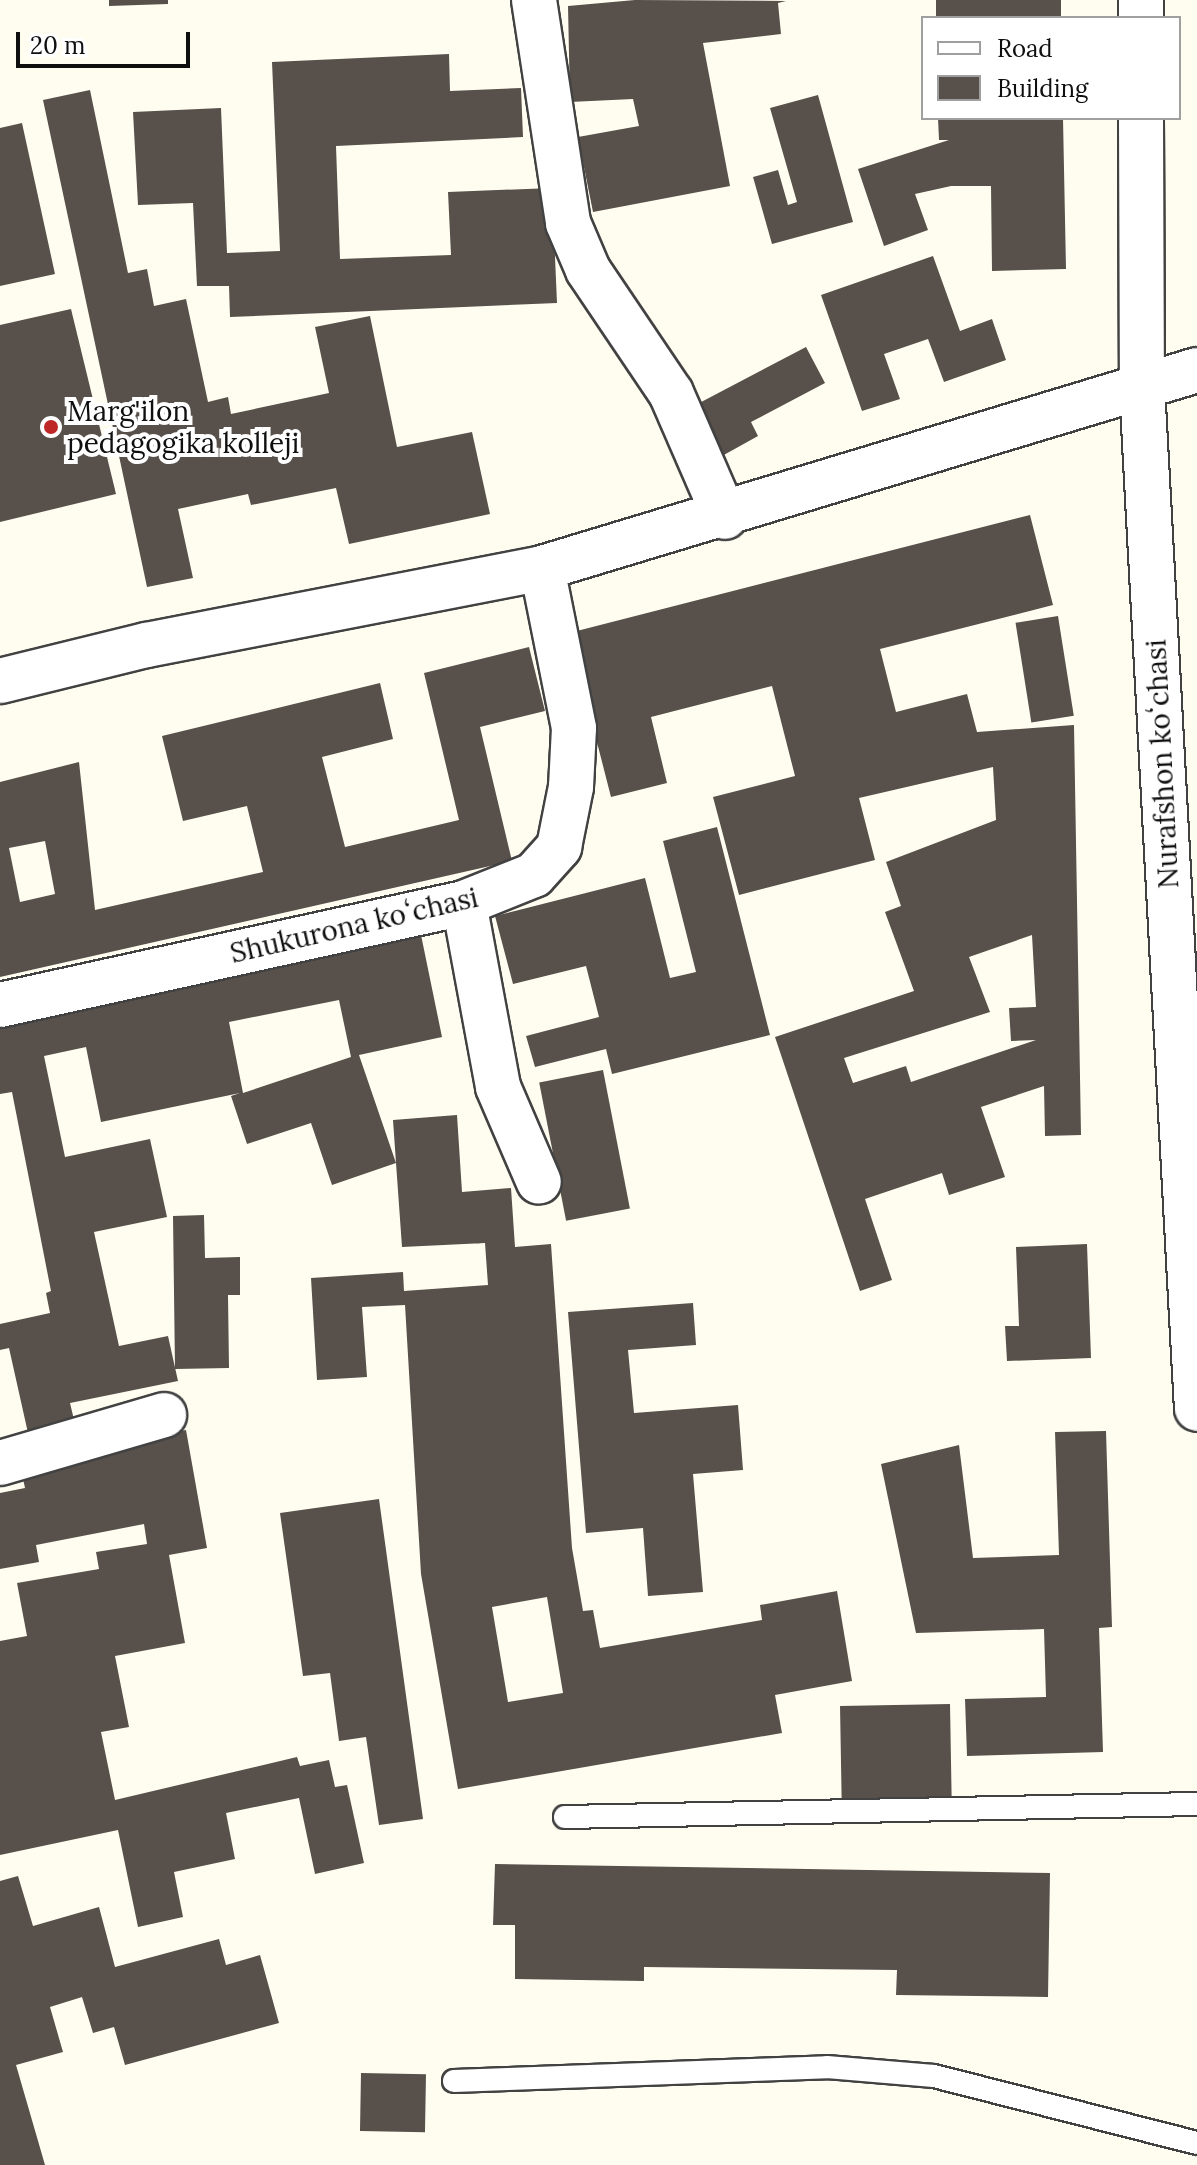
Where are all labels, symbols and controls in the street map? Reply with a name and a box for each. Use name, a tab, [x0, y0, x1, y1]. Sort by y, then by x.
scale bar	[20, 16, 194, 66]
legend	[921, 16, 1181, 120]
text: 20 m	[30, 30, 86, 61]
text: Road	[997, 33, 1053, 64]
text: Building	[997, 73, 1088, 104]
place label: Marg'ilon pedagogika kolleji	[67, 394, 299, 460]
marker: Marg'ilon pedagogika kolleji	[42, 418, 60, 436]
street label: Nurafshon koʻchasi	[1139, 638, 1185, 890]
street label: Shukurona koʻchasi	[227, 880, 481, 970]

